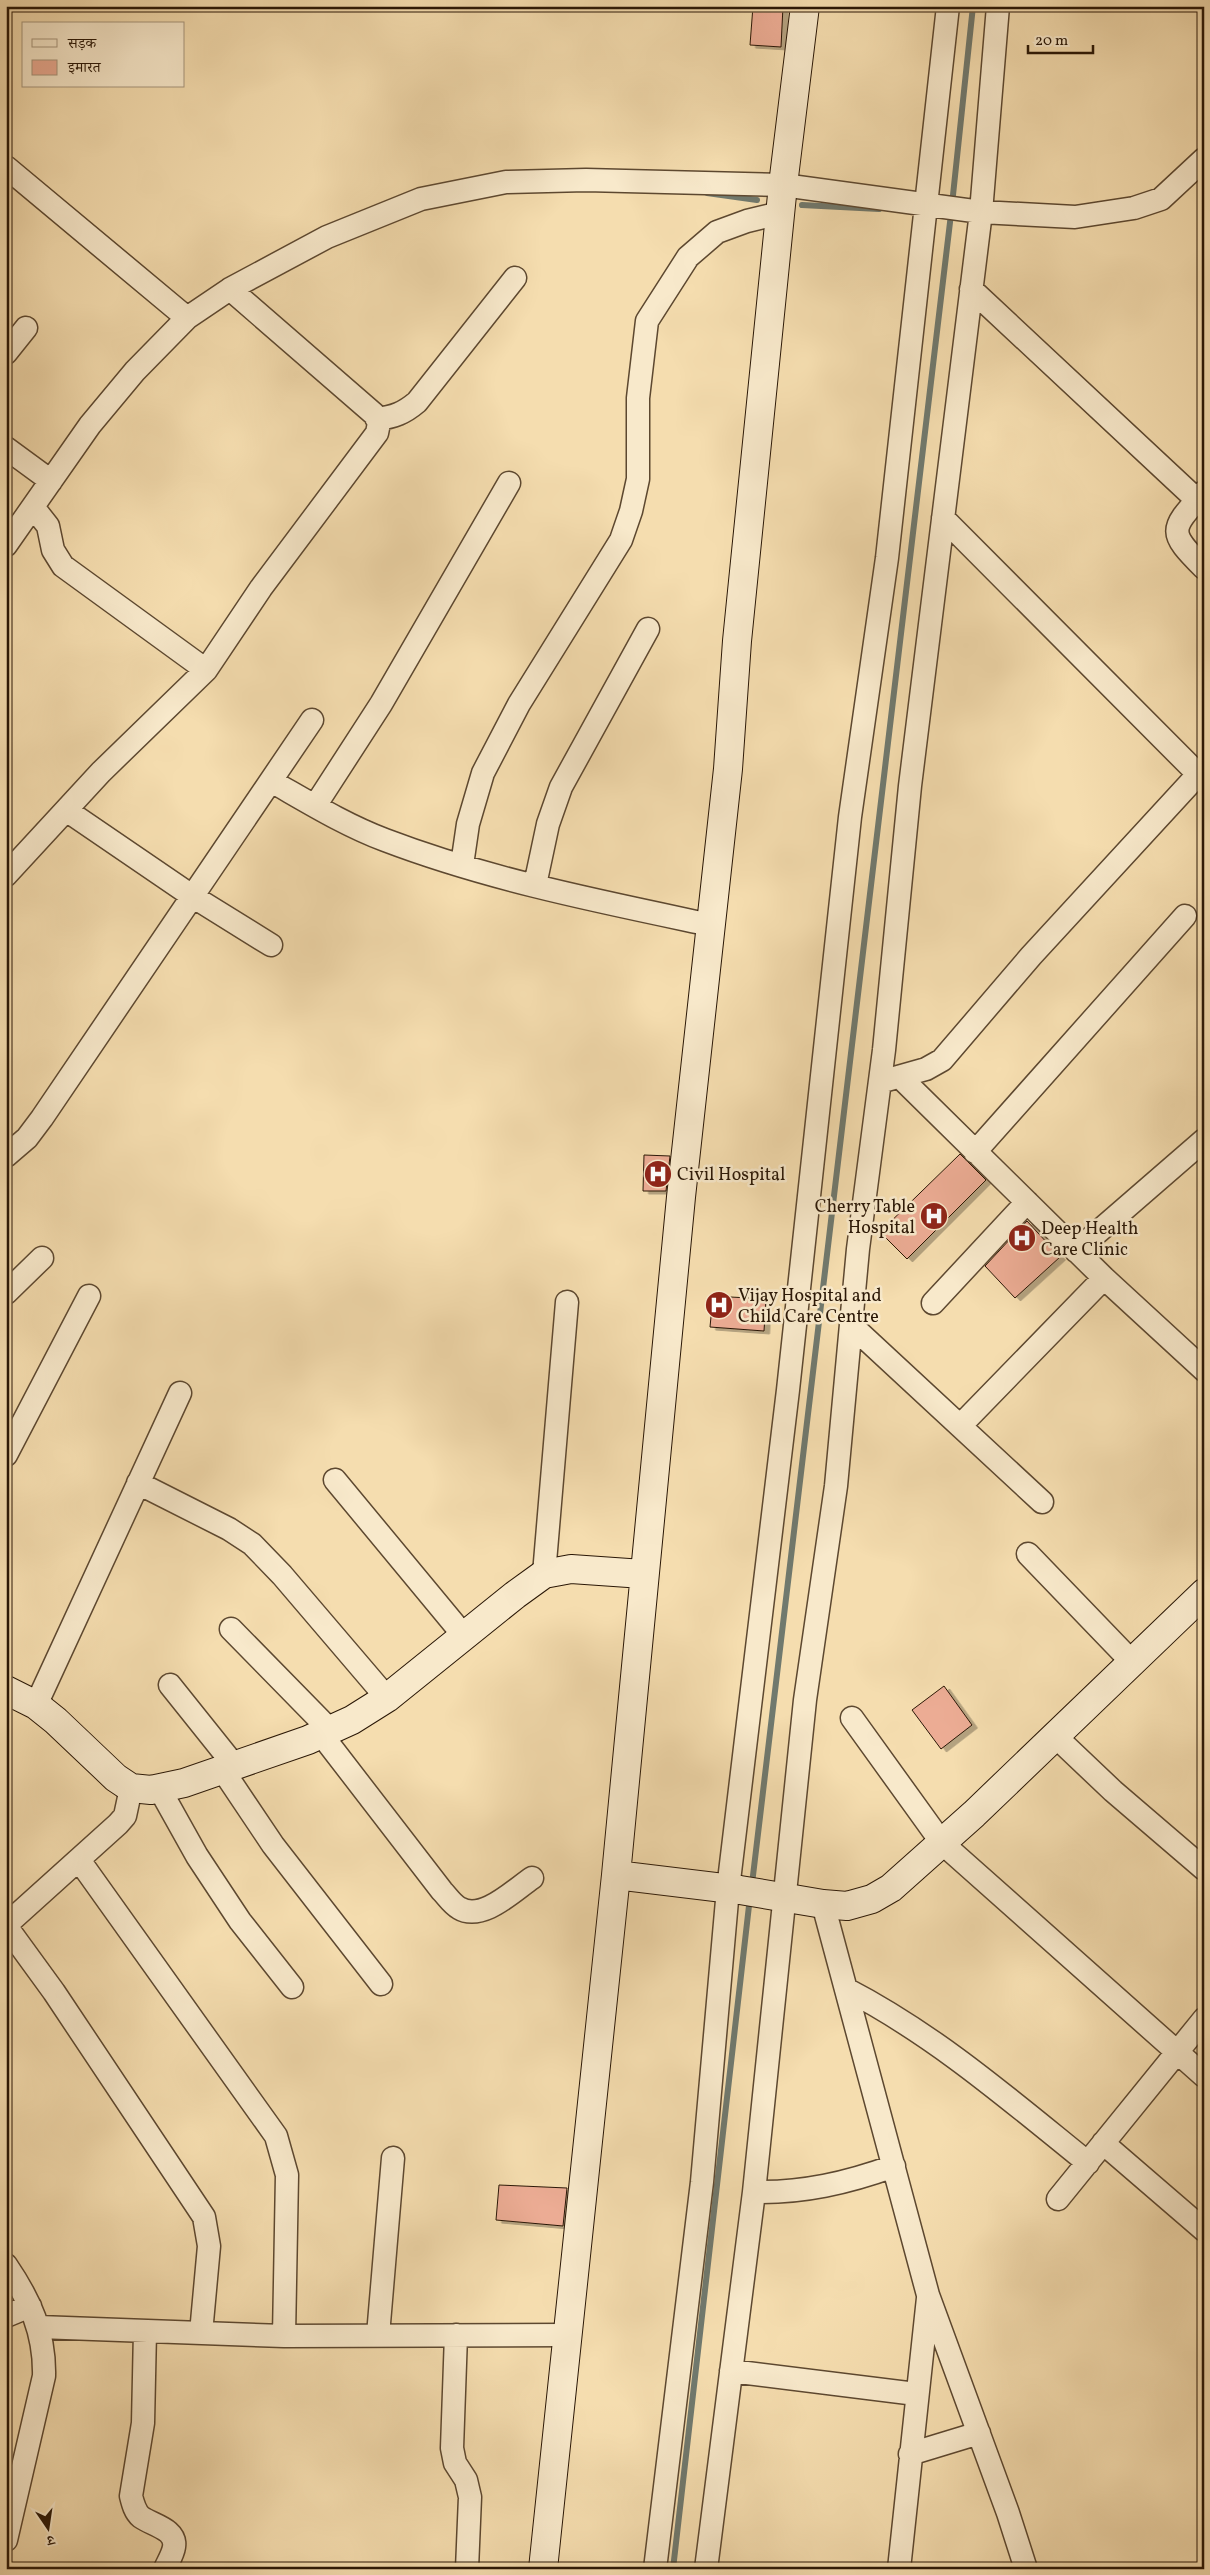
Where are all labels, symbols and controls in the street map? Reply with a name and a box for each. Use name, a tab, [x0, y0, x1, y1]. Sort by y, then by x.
legend	[22, 22, 185, 88]
scale bar	[1028, 22, 1092, 54]
text: 20 m	[1035, 31, 1068, 52]
text: सड़क	[67, 34, 97, 55]
text: इमारत	[67, 58, 102, 79]
hospital icon: Civil Hospital	[643, 1159, 673, 1189]
place label: Civil Hospital	[677, 1163, 785, 1188]
place label: Cherry Table Hospital	[815, 1195, 915, 1241]
hospital icon: Cherry Table Hospital	[919, 1201, 949, 1231]
place label: Deep Health Care Clinic	[1041, 1217, 1139, 1263]
hospital icon: Deep Health Care Clinic	[1007, 1223, 1037, 1253]
place label: Vijay Hospital and Child Care Centre	[738, 1284, 882, 1330]
hospital icon: Vijay Hospital and Child Care Centre	[704, 1290, 734, 1320]
north arrow	[22, 2502, 72, 2552]
text: उ	[44, 2529, 57, 2549]

